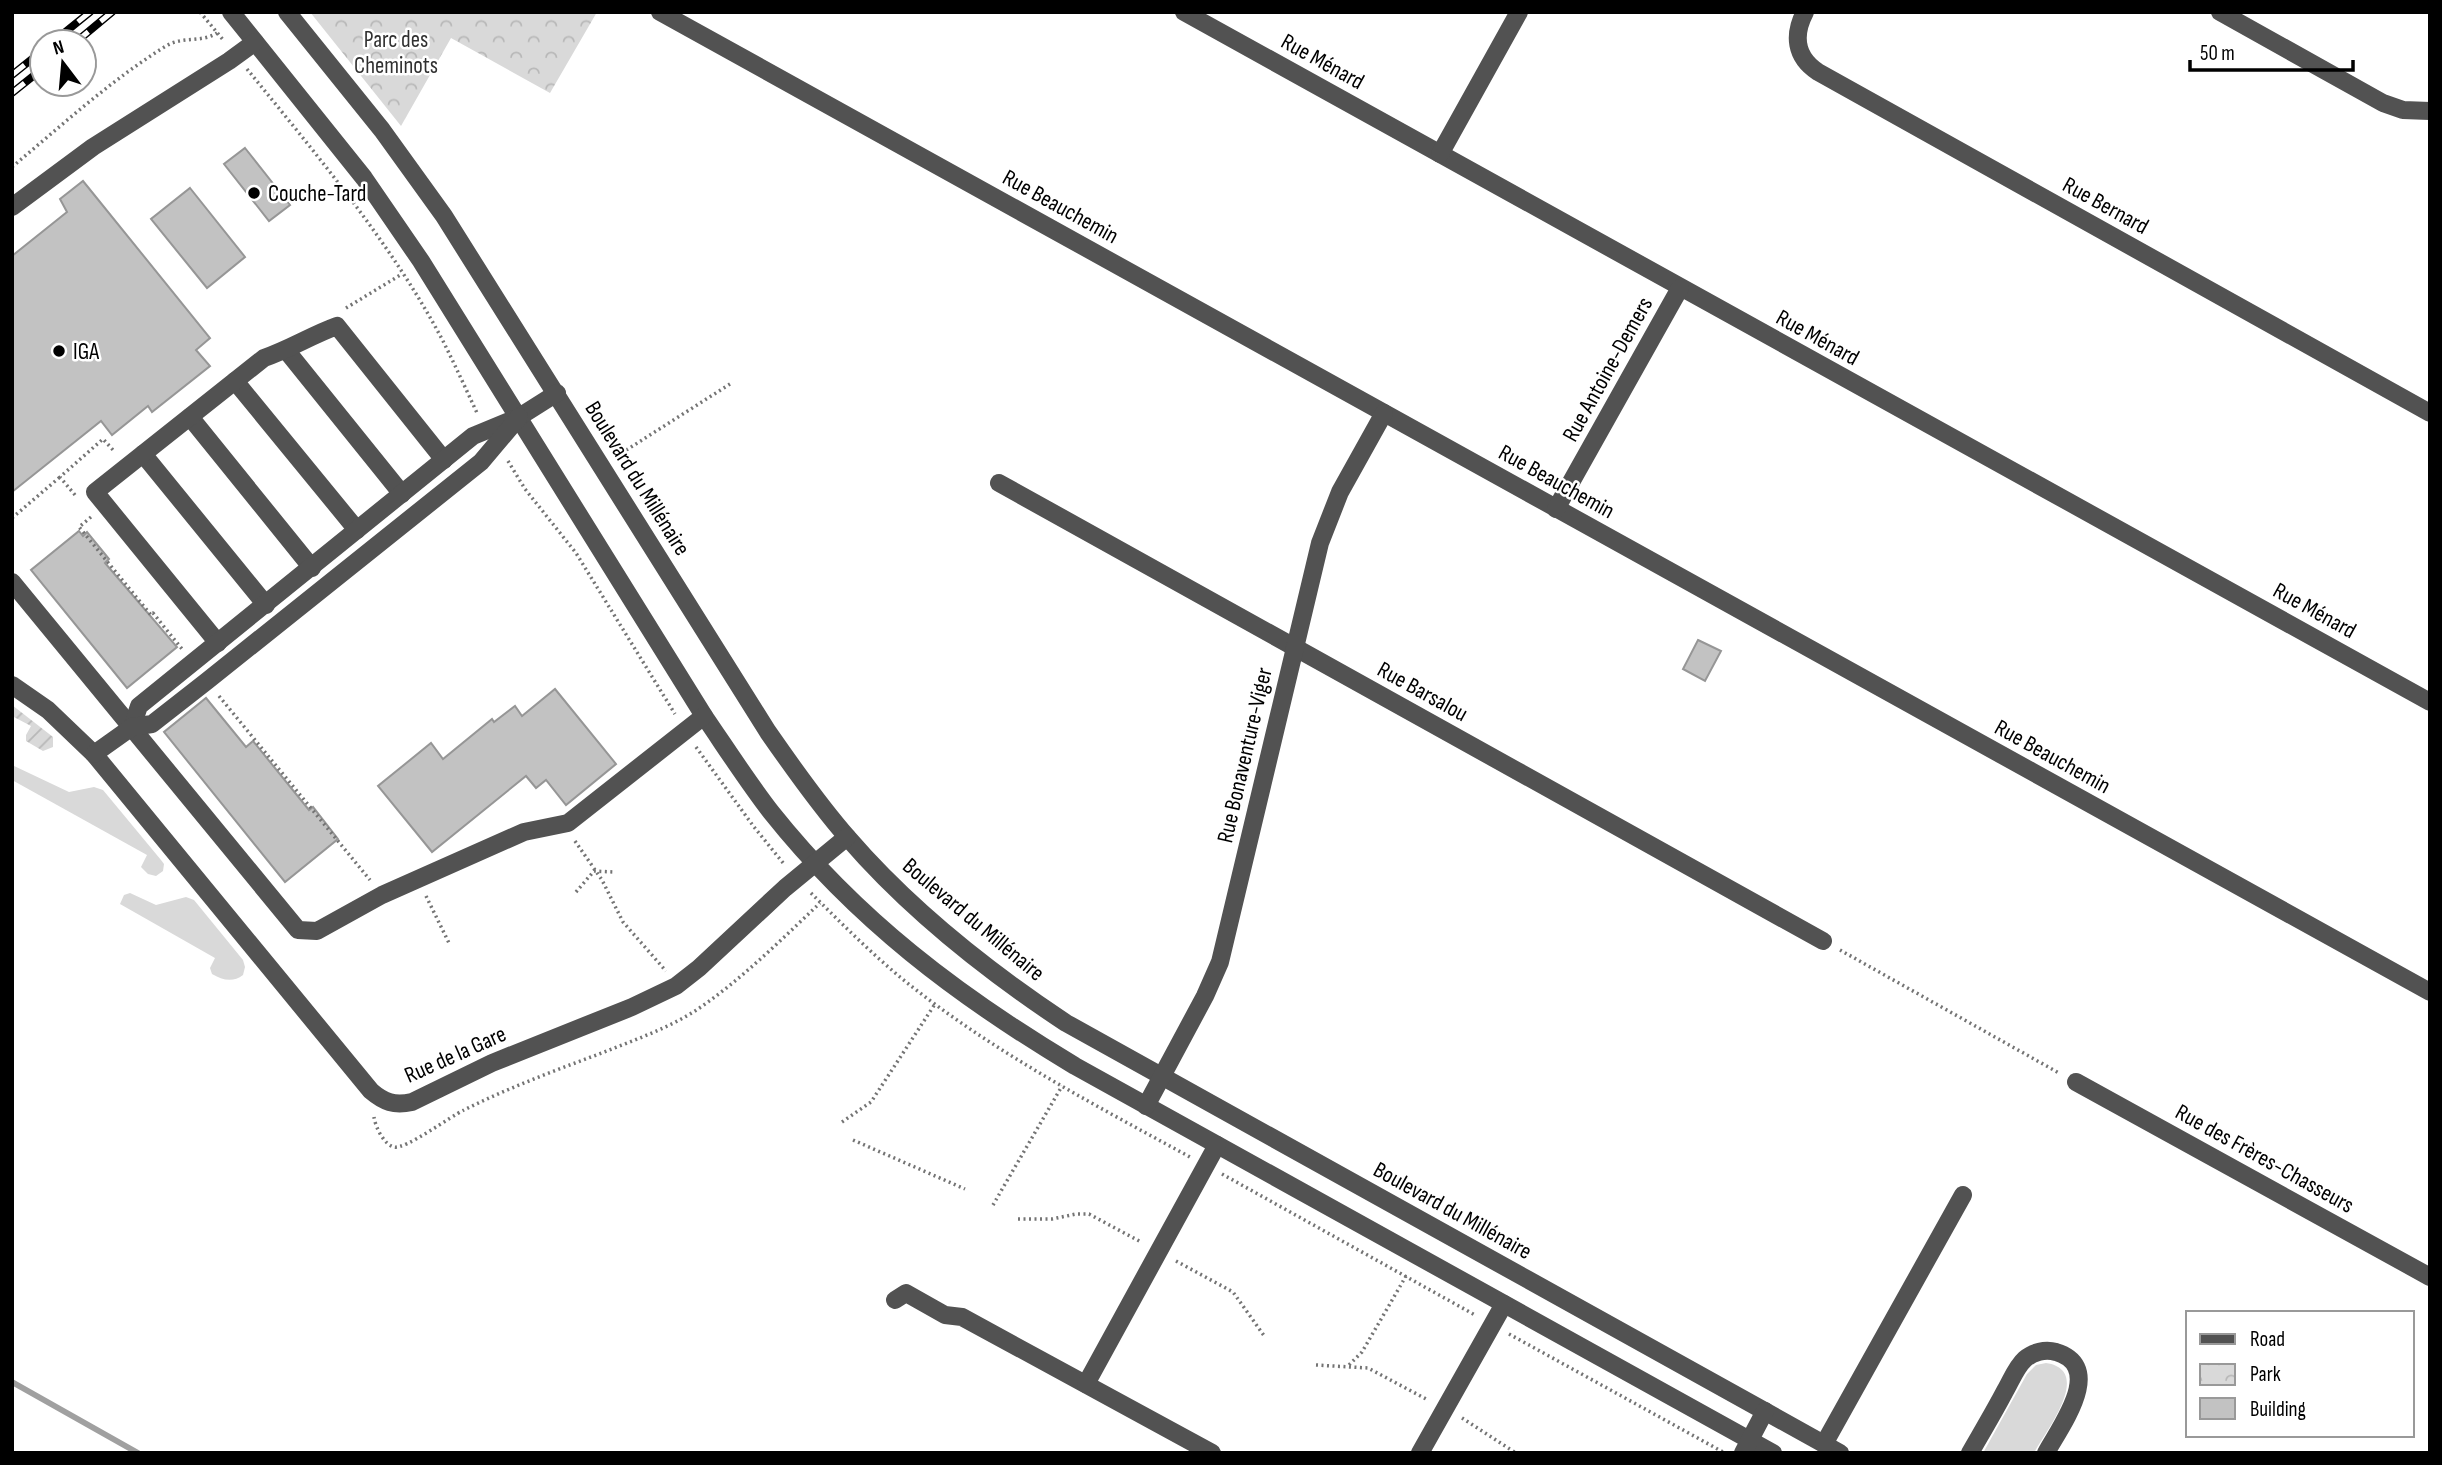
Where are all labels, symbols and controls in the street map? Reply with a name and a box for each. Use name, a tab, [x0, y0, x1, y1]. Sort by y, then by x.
park label: Parc des Cheminots	[354, 26, 438, 80]
north arrow	[28, 28, 98, 98]
street label: Rue Ménard	[1276, 28, 1369, 96]
scale bar	[2190, 28, 2353, 72]
text: N	[51, 36, 67, 61]
text: 50 m	[2200, 41, 2235, 66]
street label: Rue Beauchemin	[998, 164, 1123, 250]
street label: Rue Bernard	[2058, 171, 2153, 241]
place label: Couche-Tard	[268, 180, 366, 208]
marker: Couche-Tard	[246, 185, 262, 201]
street label: Rue Antoine-Demers	[1557, 292, 1659, 447]
street label: Rue Ménard	[1771, 304, 1864, 372]
place label: IGA	[73, 338, 99, 366]
marker: IGA	[51, 343, 67, 359]
street label: Boulevard du Millénaire	[578, 396, 696, 561]
street label: Rue Beauchemin	[1494, 439, 1619, 525]
street label: Rue Ménard	[2268, 577, 2361, 645]
street label: Rue Barsalou	[1372, 656, 1473, 728]
street label: Rue Bonaventure-Viger	[1211, 664, 1279, 846]
street label: Rue Beauchemin	[1990, 714, 2115, 800]
street label: Boulevard du Millénaire	[897, 852, 1050, 987]
street label: Rue de la Gare	[400, 1020, 510, 1090]
street label: Rue des Frères-Chasseurs	[2170, 1098, 2359, 1220]
street label: Boulevard du Millénaire	[1368, 1156, 1537, 1266]
legend	[2186, 1311, 2414, 1437]
text: Road	[2250, 1327, 2285, 1352]
text: Park	[2250, 1362, 2281, 1387]
text: Building	[2250, 1397, 2306, 1422]

